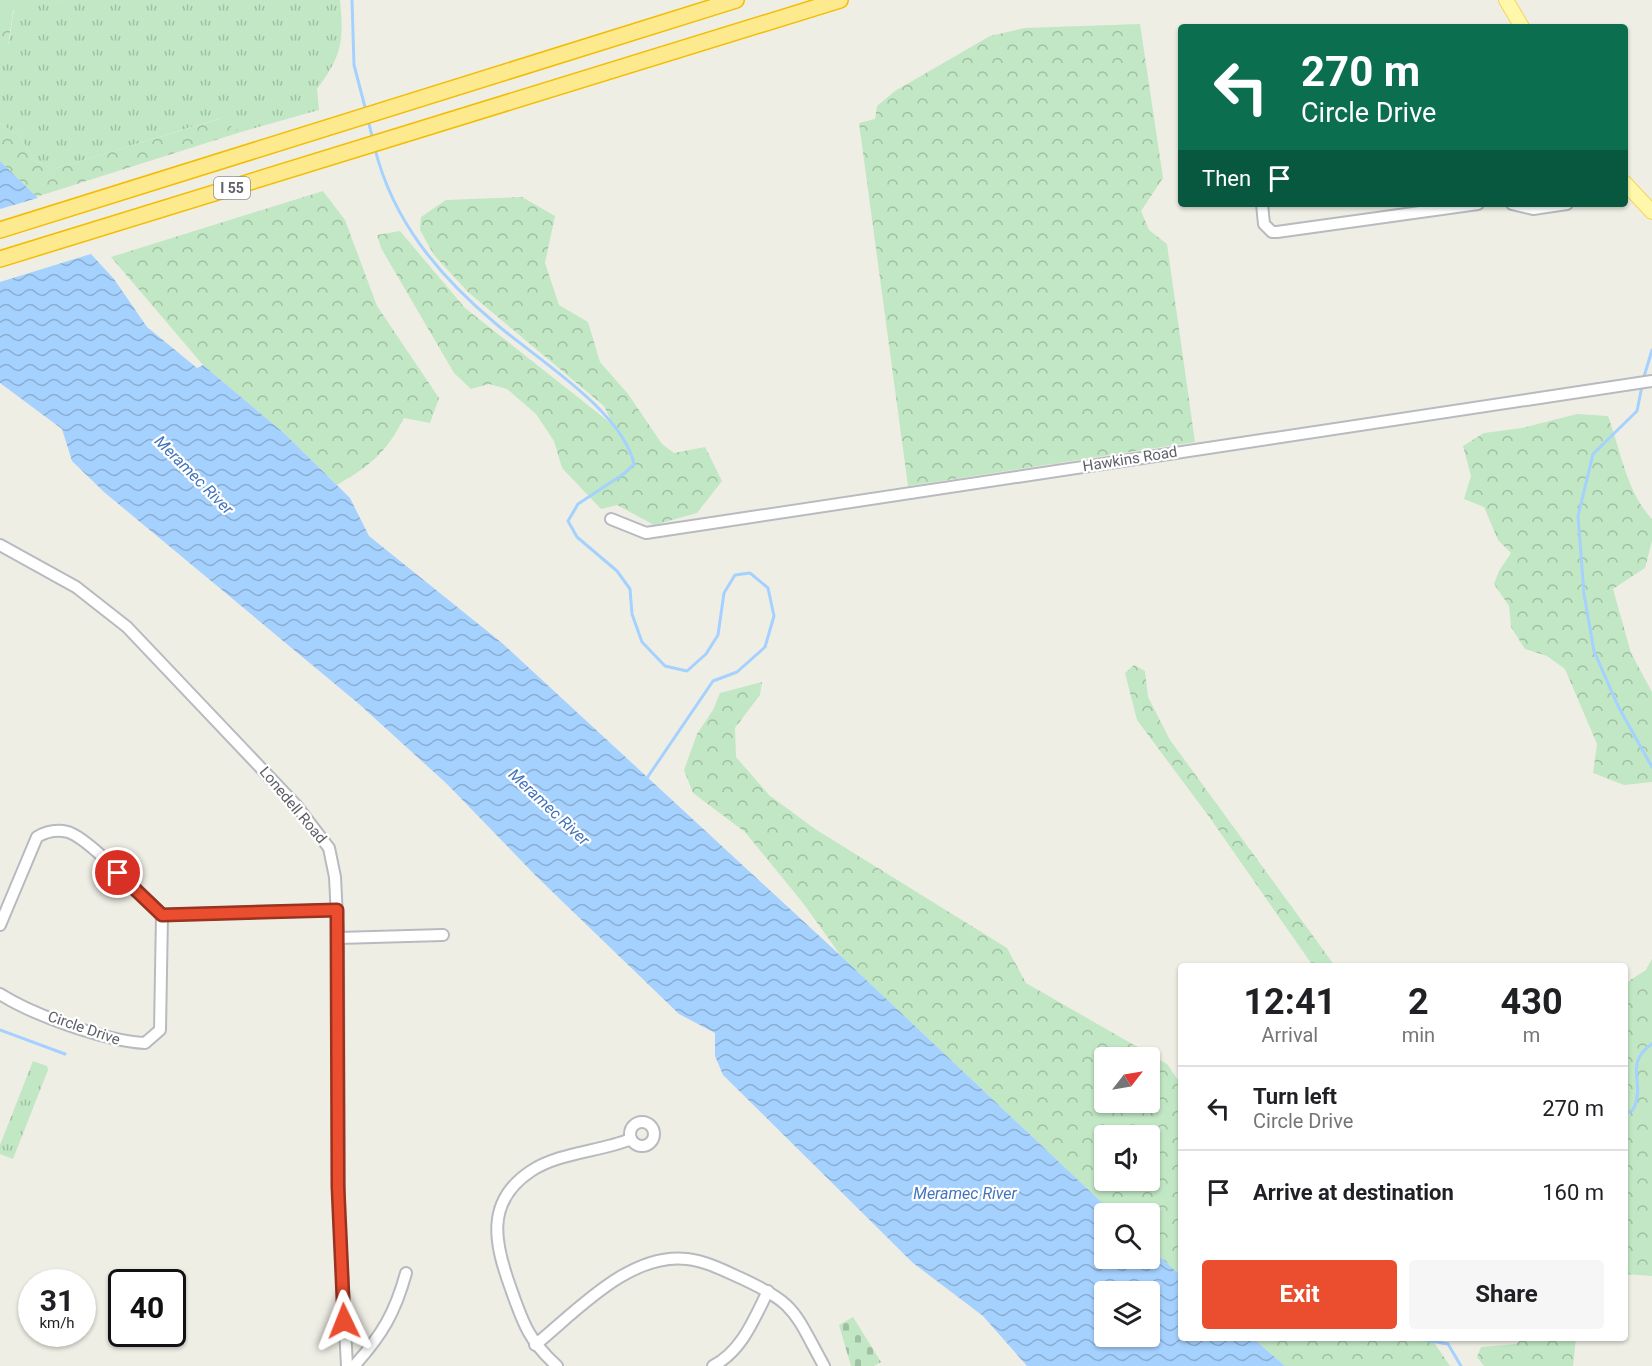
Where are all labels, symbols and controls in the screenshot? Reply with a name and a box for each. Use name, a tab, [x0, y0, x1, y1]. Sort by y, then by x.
text: 270 m	[1301, 47, 1420, 96]
icon: left	[1202, 48, 1280, 126]
text: Circle Drive	[1301, 97, 1436, 129]
icon: arrive	[1263, 162, 1296, 195]
text: Then	[1202, 166, 1251, 191]
road number: I 55	[214, 177, 250, 199]
water label: Meramec River	[151, 432, 238, 519]
street label: Hawkins Road	[1081, 443, 1179, 475]
street label: Lonedell Road	[256, 763, 330, 847]
water label: Meramec River	[505, 765, 594, 850]
pin	[92, 847, 143, 898]
icon: arrive	[101, 856, 134, 889]
text: 12:41	[1243, 981, 1336, 1023]
text: 2	[1408, 981, 1429, 1023]
text: 430	[1501, 981, 1563, 1023]
street label: Circle Drive	[46, 1007, 123, 1049]
text: Arrival	[1261, 1023, 1318, 1047]
text: min	[1402, 1023, 1435, 1047]
text: m	[1523, 1023, 1540, 1047]
north arrow	[1094, 1047, 1160, 1113]
map controls	[1094, 1047, 1160, 1347]
text: Turn left	[1253, 1084, 1337, 1109]
icon: left	[1202, 1092, 1235, 1125]
text: 270 m	[1542, 1096, 1604, 1121]
text: Circle Drive	[1253, 1109, 1353, 1133]
button: sound	[1094, 1125, 1160, 1191]
icon: arrive	[1202, 1176, 1235, 1209]
text: Arrive at destination	[1253, 1180, 1454, 1205]
text: 160 m	[1542, 1180, 1604, 1205]
water label: Meramec River	[913, 1184, 1017, 1203]
button: search	[1094, 1203, 1160, 1269]
button: Exit	[1202, 1260, 1397, 1329]
button: Share	[1409, 1260, 1604, 1329]
speed limit sign: 40	[108, 1269, 186, 1347]
button: layers	[1094, 1281, 1160, 1347]
text: 31	[40, 1283, 74, 1318]
position arrow	[312, 1289, 376, 1353]
text: km/h	[39, 1314, 75, 1332]

